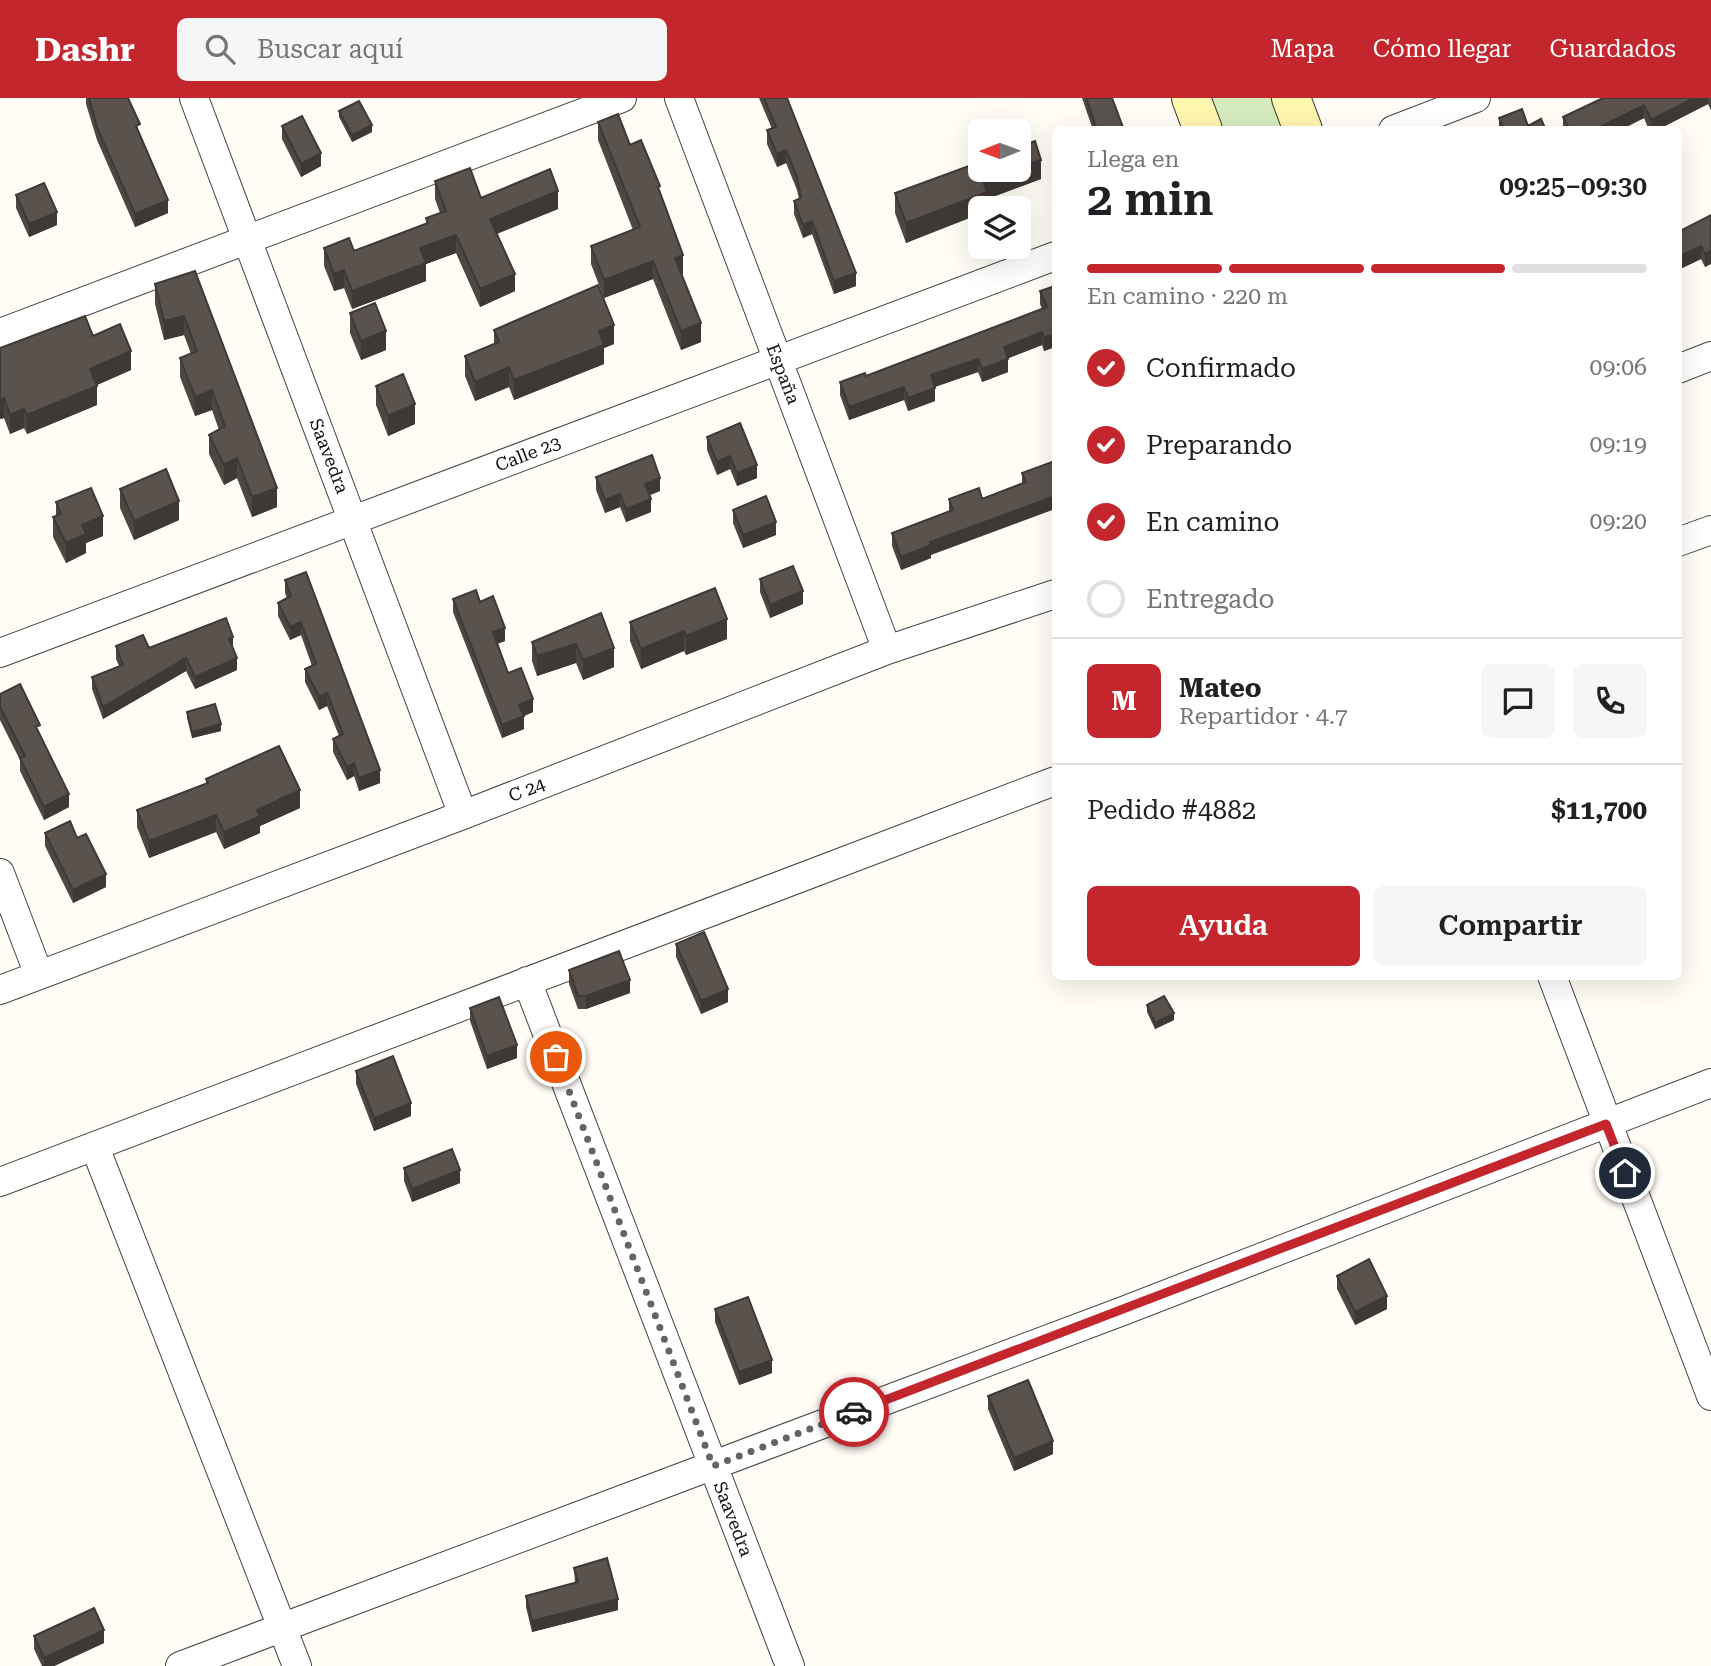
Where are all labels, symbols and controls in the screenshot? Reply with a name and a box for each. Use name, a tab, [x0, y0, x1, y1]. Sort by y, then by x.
search box	[177, 18, 667, 81]
text: Dashr	[35, 30, 135, 69]
icon: search	[201, 30, 239, 68]
text: Buscar aquí	[257, 34, 403, 64]
text: Mapa	[1271, 35, 1335, 63]
text: Cómo llegar	[1373, 35, 1511, 63]
text: Guardados	[1549, 35, 1676, 63]
north arrow	[968, 119, 1031, 182]
map controls	[968, 119, 1031, 259]
text: Llega en	[1087, 146, 1179, 173]
text: 09:25–09:30	[1499, 171, 1647, 201]
text: 2 min	[1087, 172, 1214, 226]
button: layers	[968, 196, 1031, 259]
text: En camino · 220 m	[1087, 283, 1288, 310]
street label: España	[762, 341, 805, 407]
icon: check	[1087, 349, 1125, 387]
text: Confirmado	[1146, 353, 1296, 383]
text: 09:06	[1590, 354, 1647, 381]
street label: Saavedra	[306, 415, 353, 497]
icon: check	[1087, 426, 1125, 464]
text: Preparando	[1146, 430, 1292, 460]
street label: Calle 23	[492, 431, 564, 476]
text: 09:19	[1590, 431, 1647, 458]
icon: check	[1087, 503, 1125, 541]
text: En camino	[1146, 507, 1279, 537]
text: 09:20	[1590, 508, 1647, 535]
text: Entregado	[1146, 584, 1275, 614]
button: chat	[1481, 664, 1555, 738]
button: phone	[1573, 664, 1647, 738]
text: Mateo	[1179, 673, 1262, 703]
text: M	[1111, 686, 1137, 716]
text: Repartidor · 4.7	[1179, 703, 1348, 730]
street label: C 24	[505, 773, 548, 806]
text: Pedido #4882	[1087, 795, 1256, 825]
text: $11,700	[1551, 795, 1647, 825]
button: Ayuda	[1087, 886, 1360, 966]
button: Compartir	[1374, 886, 1647, 966]
pin	[526, 1027, 586, 1087]
icon: bag	[537, 1038, 575, 1076]
pin	[1595, 1143, 1655, 1203]
icon: home	[1606, 1154, 1644, 1192]
courier	[819, 1377, 889, 1447]
icon: car	[835, 1393, 873, 1431]
street label: Saavedra	[710, 1478, 757, 1560]

